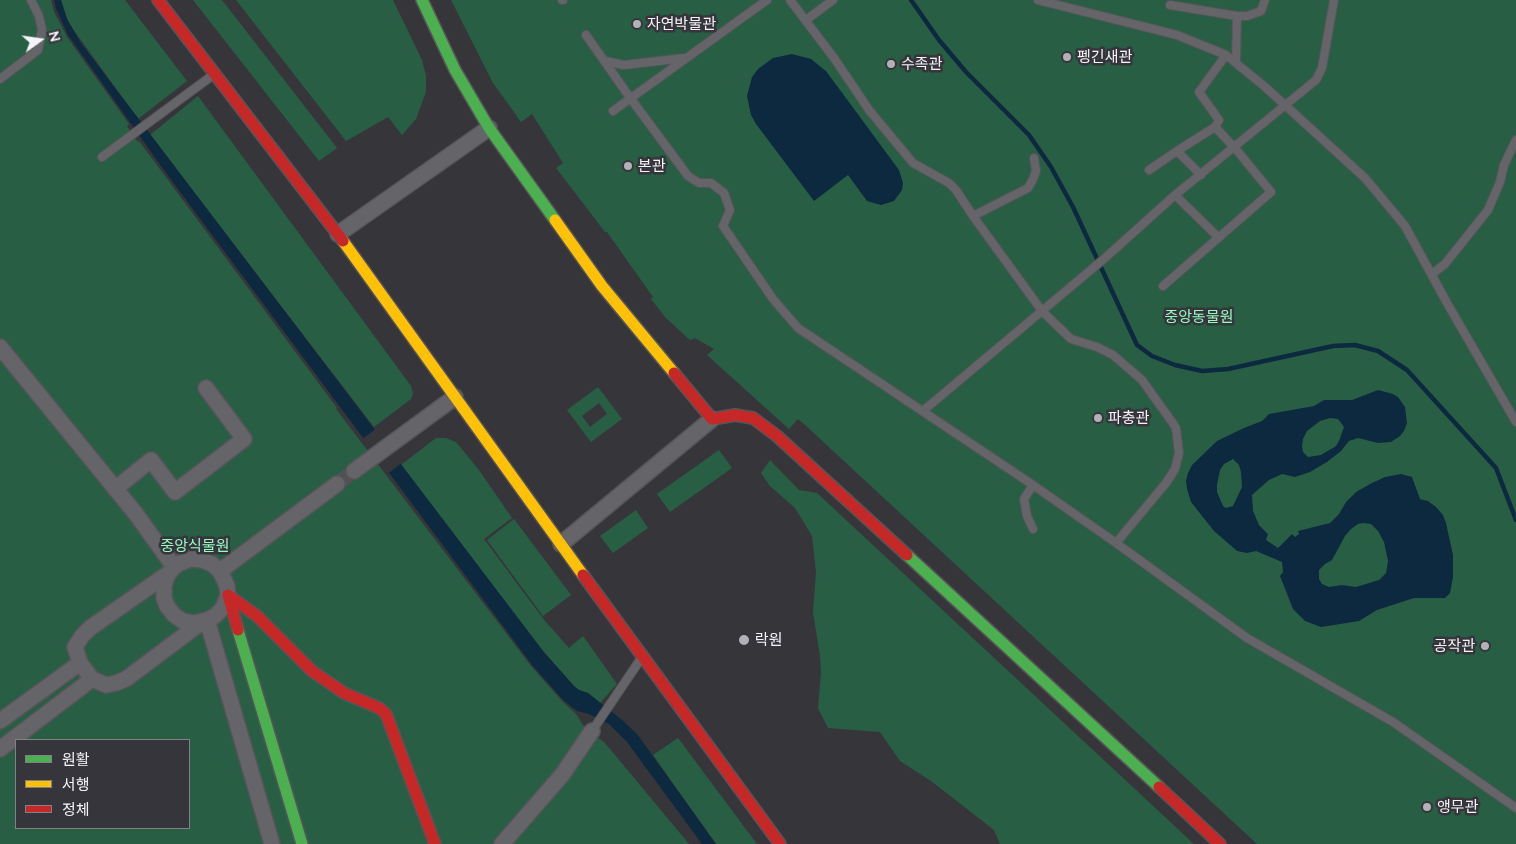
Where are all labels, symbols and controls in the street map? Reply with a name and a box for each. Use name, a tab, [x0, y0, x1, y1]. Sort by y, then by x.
north arrow	[15, 15, 65, 65]
place label: 자연박물관	[647, 15, 716, 33]
marker: 자연박물관	[631, 18, 643, 30]
text: N	[45, 29, 65, 44]
place label: 펭긴새관	[1077, 48, 1132, 66]
marker: 펭긴새관	[1061, 51, 1073, 63]
place label: 수족관	[901, 55, 942, 73]
marker: 수족관	[885, 58, 897, 70]
place label: 본관	[638, 157, 666, 175]
marker: 본관	[622, 160, 634, 172]
park label: 중앙동물원	[1165, 308, 1233, 326]
place label: 파충관	[1108, 409, 1149, 427]
marker: 파충관	[1092, 412, 1104, 424]
park label: 중앙식물원	[161, 537, 229, 555]
place label: 락원	[755, 631, 783, 649]
marker: 락원	[737, 633, 751, 647]
place label: 공작관	[1434, 637, 1475, 655]
marker: 공작관	[1479, 640, 1491, 652]
legend	[15, 739, 190, 829]
text: 원활	[62, 750, 90, 769]
text: 서행	[62, 775, 90, 794]
place label: 앵무관	[1437, 798, 1478, 816]
text: 정체	[62, 800, 90, 819]
marker: 앵무관	[1421, 801, 1433, 813]

